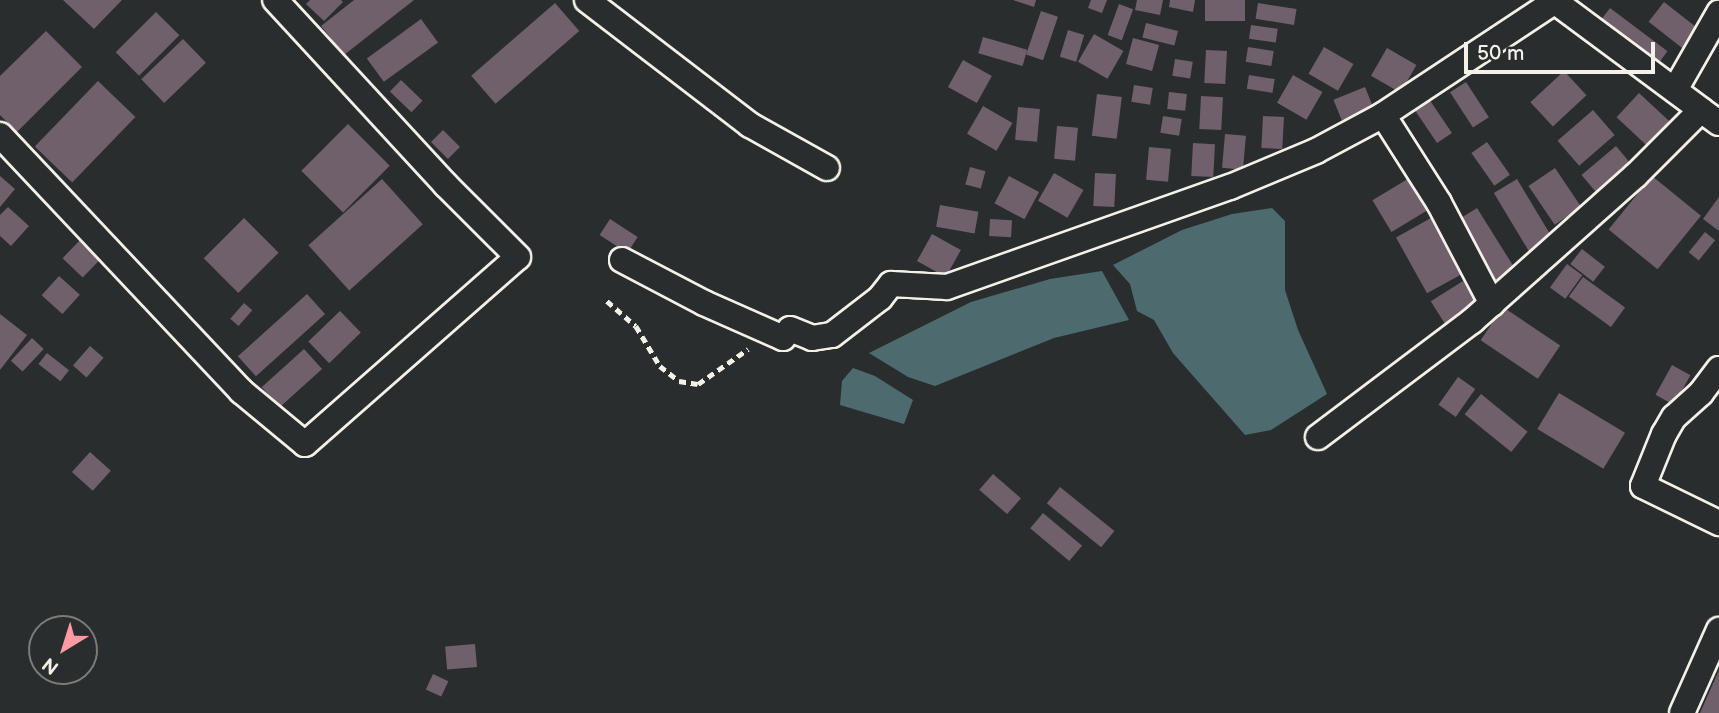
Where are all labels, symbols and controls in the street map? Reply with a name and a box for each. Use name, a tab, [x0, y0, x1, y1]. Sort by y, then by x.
scale bar	[1467, 28, 1658, 72]
text: 50 m	[1477, 41, 1524, 66]
north arrow	[28, 615, 98, 685]
text: N	[38, 652, 64, 679]

